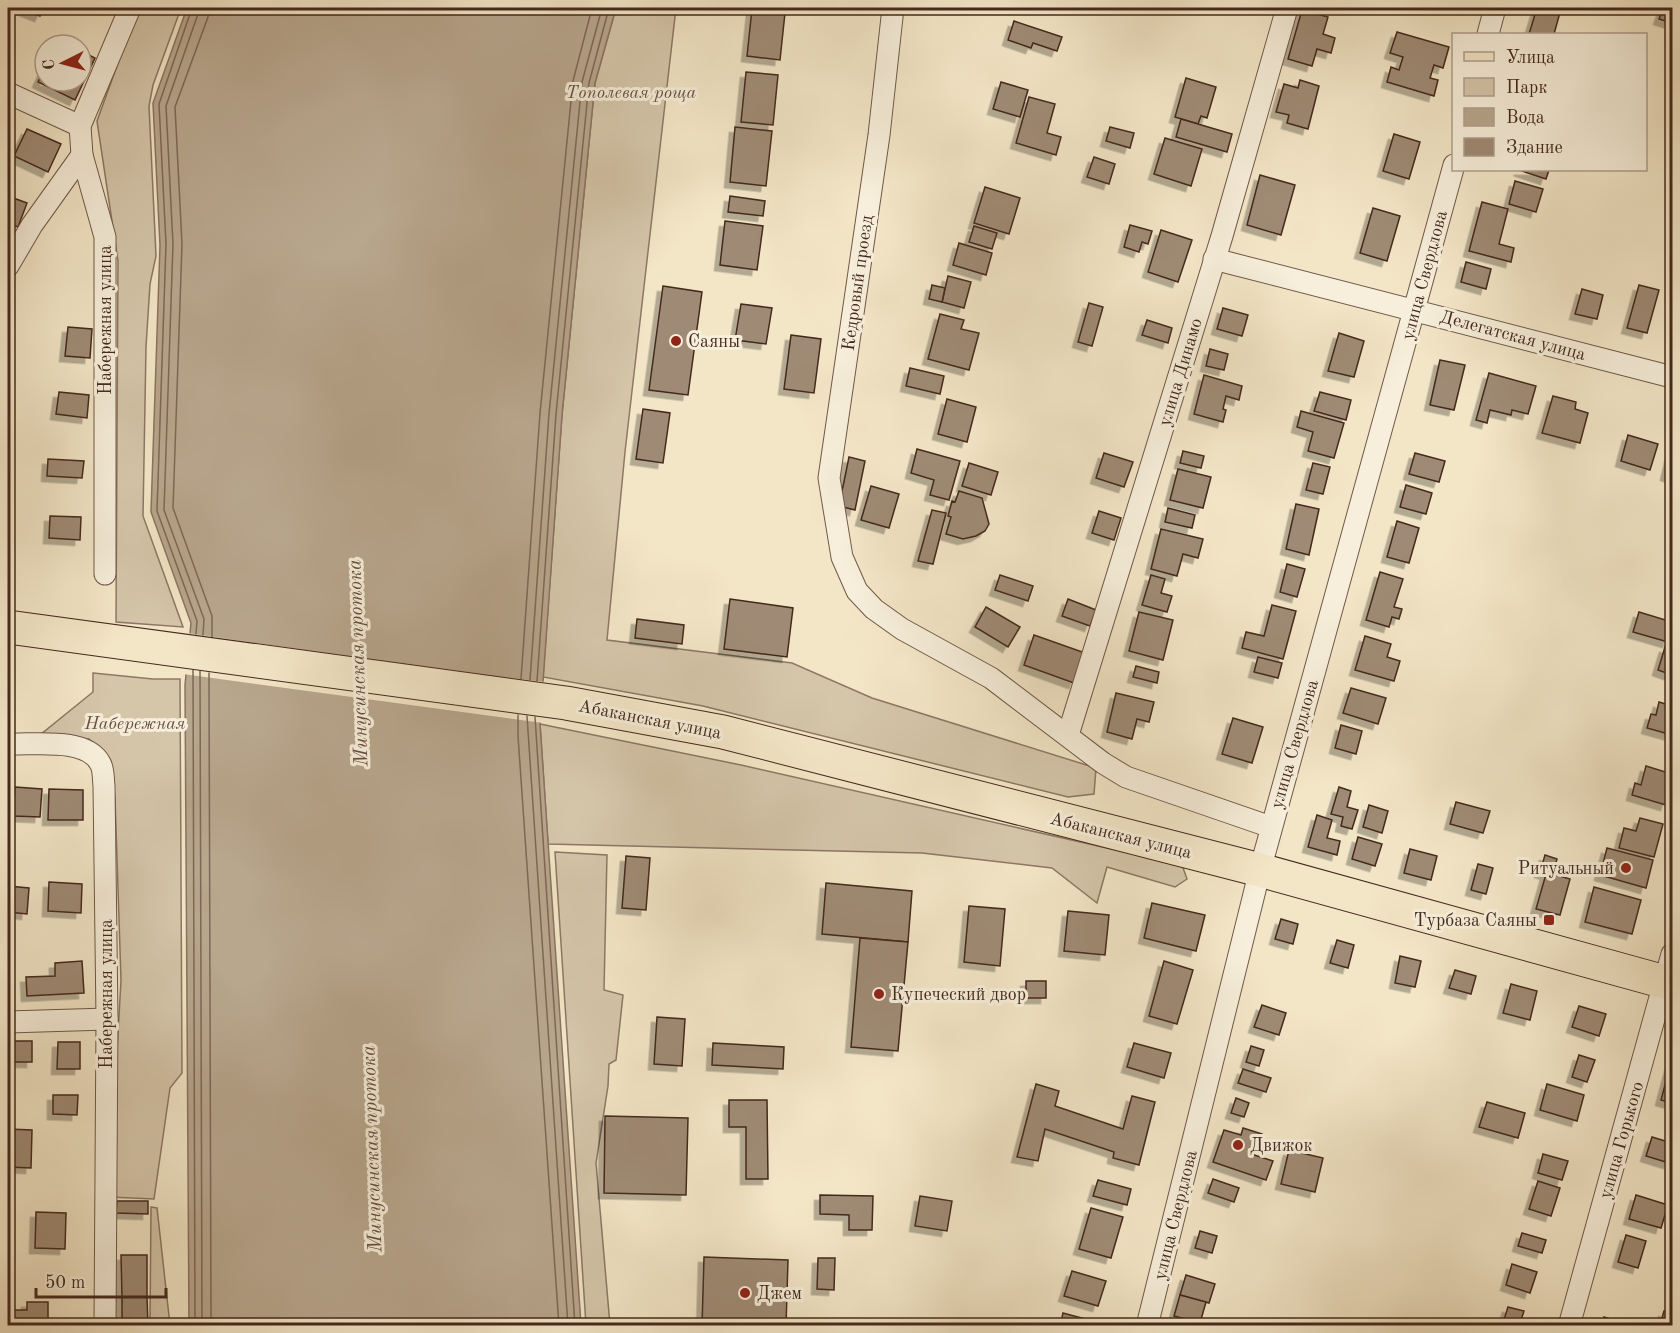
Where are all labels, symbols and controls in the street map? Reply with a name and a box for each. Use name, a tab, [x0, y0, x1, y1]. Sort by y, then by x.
north arrow	[33, 33, 93, 93]
legend	[1452, 33, 1647, 171]
text: Улица	[1506, 49, 1555, 67]
text: С	[42, 58, 59, 70]
text: Парк	[1506, 79, 1547, 97]
park label: Тополевая роща	[566, 84, 697, 102]
text: Вода	[1506, 109, 1545, 127]
text: Здание	[1506, 139, 1563, 157]
street label: улица Свердлова	[1399, 208, 1451, 342]
street label: Кедровый проезд	[840, 214, 876, 352]
street label: Набережная улица	[97, 245, 115, 395]
street label: Делегатская улица	[1438, 308, 1588, 364]
street label: улица Динамо	[1156, 316, 1206, 429]
place label: Саяны	[688, 333, 740, 351]
marker: Саяны	[669, 334, 683, 348]
water label: Минусинская протока	[345, 559, 373, 768]
street label: улица Свердлова	[1268, 678, 1322, 811]
street label: Абаканская улица	[577, 697, 723, 743]
park label: Набережная	[83, 715, 186, 733]
street label: Абаканская улица	[1048, 810, 1194, 862]
place label: Ритуальный	[1518, 860, 1614, 878]
marker: Ритуальный	[1619, 861, 1633, 875]
place label: Турбаза Саяны	[1414, 912, 1537, 930]
marker: Турбаза Саяны	[1542, 913, 1556, 927]
street label: Набережная улица	[98, 919, 116, 1069]
place label: Купеческий двор	[891, 986, 1026, 1004]
marker: Купеческий двор	[872, 987, 886, 1001]
water label: Минусинская протока	[359, 1045, 387, 1254]
street label: улица Горького	[1597, 1080, 1647, 1201]
place label: Движок	[1250, 1137, 1313, 1155]
marker: Движок	[1231, 1138, 1245, 1152]
street label: улица Свердлова	[1151, 1148, 1201, 1282]
scale bar	[36, 1261, 166, 1299]
text: 50 m	[45, 1274, 85, 1292]
place label: Джем	[757, 1285, 802, 1303]
marker: Джем	[738, 1286, 752, 1300]

